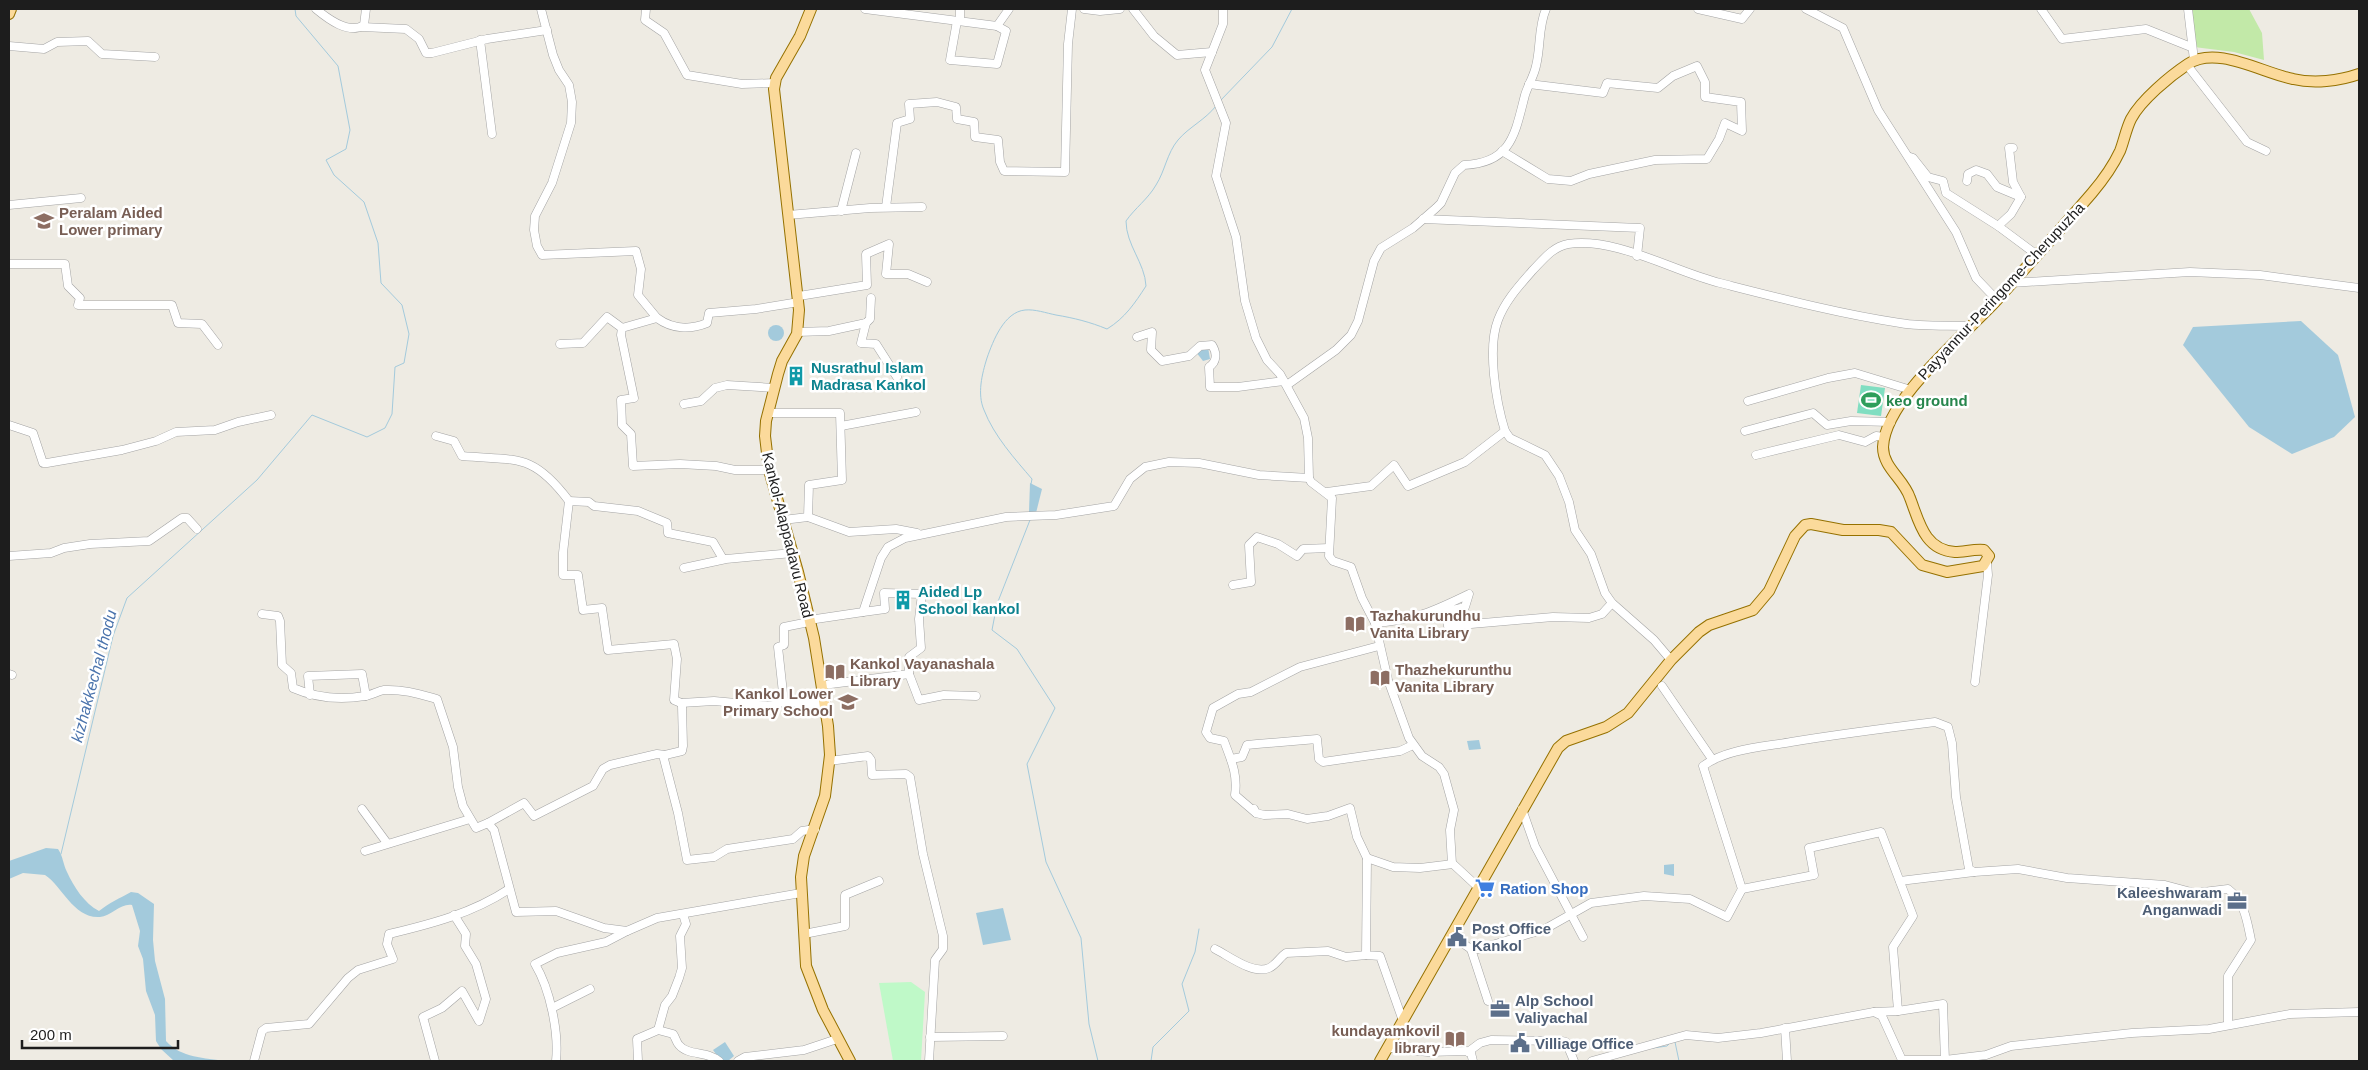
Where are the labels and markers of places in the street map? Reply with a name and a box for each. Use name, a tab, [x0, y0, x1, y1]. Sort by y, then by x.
place label: Peralam Aided Lower primary	[59, 204, 163, 238]
school or university icon: Peralam Aided Lower primary	[33, 210, 55, 232]
place label: Nusrathul Islam Madrasa Kankol	[811, 359, 926, 393]
building icon: Nusrathul Islam Madrasa Kankol	[785, 365, 807, 387]
sports icon: keo ground	[1860, 389, 1882, 411]
place label: keo ground	[1886, 392, 1968, 409]
place label: Aided Lp School kankol	[918, 583, 1020, 617]
building icon: Aided Lp School kankol	[892, 589, 914, 611]
place label: Tazhakurundhu Vanita Library	[1370, 607, 1481, 641]
library icon: Tazhakurundhu Vanita Library	[1344, 613, 1366, 635]
place label: Kankol Vayanashala Library	[850, 655, 995, 689]
library icon: Kankol Vayanashala Library	[824, 661, 846, 683]
place label: Thazhekurunthu Vanita Library	[1395, 661, 1512, 695]
library icon: Thazhekurunthu Vanita Library	[1369, 667, 1391, 689]
place label: Kankol Lower Primary School	[723, 685, 833, 719]
school or university icon: Kankol Lower Primary School	[837, 691, 859, 713]
supermarket icon: Ration Shop	[1474, 877, 1496, 899]
place label: Ration Shop	[1500, 880, 1588, 897]
place label: Kaleeshwaram Anganwadi	[2117, 884, 2222, 918]
office icon: Kaleeshwaram Anganwadi	[2226, 890, 2248, 912]
place label: Post Office Kankol	[1472, 920, 1551, 954]
public building icon: Post Office Kankol	[1446, 926, 1468, 948]
place label: Alp School Valiyachal	[1515, 992, 1593, 1026]
office icon: Alp School Valiyachal	[1489, 998, 1511, 1020]
place label: kundayamkovil library	[1332, 1022, 1441, 1056]
library icon: kundayamkovil library	[1444, 1028, 1466, 1050]
public building icon: Villiage Office	[1509, 1032, 1531, 1054]
place label: Villiage Office	[1535, 1035, 1634, 1052]

